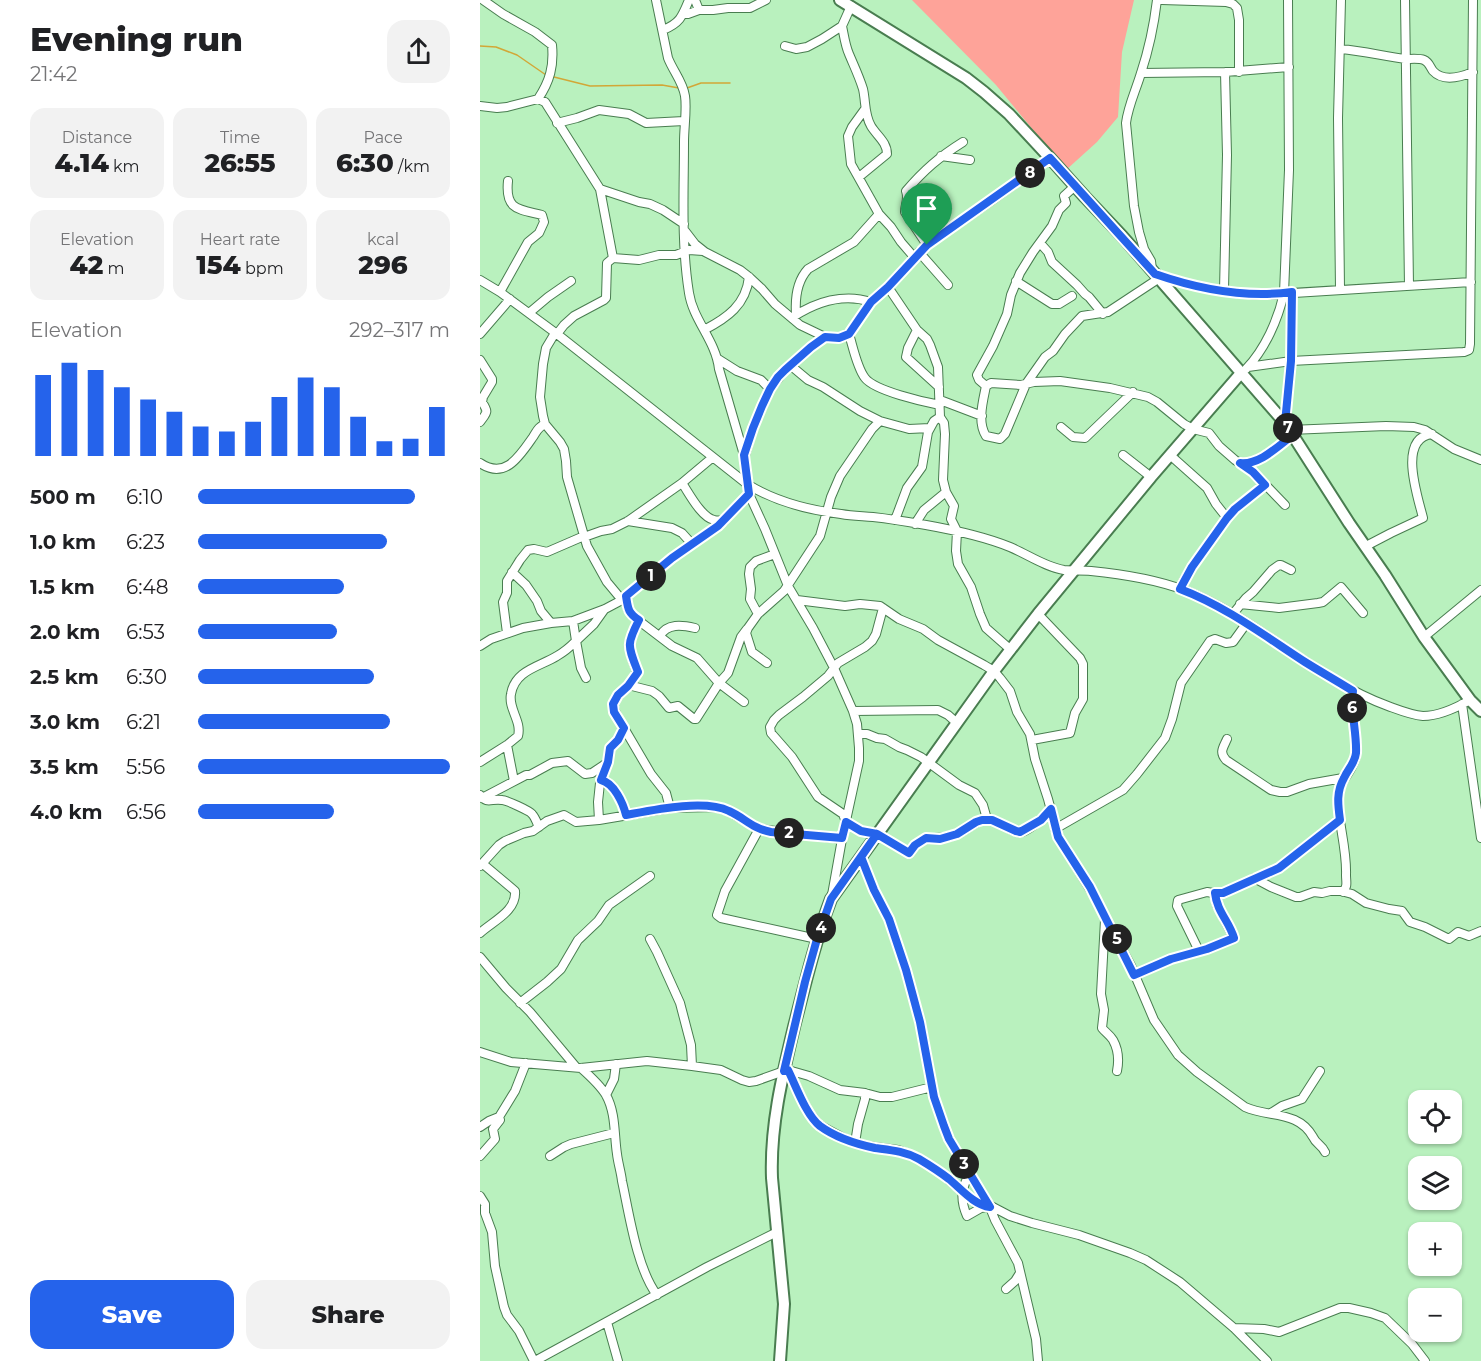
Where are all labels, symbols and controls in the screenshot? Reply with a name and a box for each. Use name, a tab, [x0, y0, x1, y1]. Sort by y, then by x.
text: Evening run	[30, 19, 243, 59]
button: share	[387, 20, 450, 83]
text: 21:42	[30, 62, 77, 86]
text: Distance	[62, 128, 132, 147]
text: Time	[220, 128, 260, 147]
text: Pace	[363, 128, 403, 147]
text: 4.14	[55, 147, 109, 179]
text: 26:55	[204, 147, 276, 179]
text: 6:30	[336, 147, 394, 179]
text: km	[109, 157, 139, 176]
text: /km	[394, 157, 430, 176]
pin: 8	[1015, 158, 1045, 188]
text: 8	[1025, 163, 1035, 182]
pin	[901, 183, 952, 245]
icon: arrive	[910, 192, 943, 225]
text: Elevation	[60, 230, 134, 249]
text: Heart rate	[200, 230, 280, 249]
text: kcal	[367, 230, 399, 249]
text: 42	[70, 249, 103, 281]
text: 154	[196, 249, 241, 281]
text: 296	[358, 249, 408, 281]
text: m	[103, 259, 124, 278]
text: bpm	[241, 259, 284, 278]
text: Elevation	[30, 318, 122, 342]
text: 292–317 m	[349, 318, 450, 342]
pin: 7	[1273, 413, 1303, 443]
text: 7	[1283, 418, 1293, 437]
text: 500 m	[30, 485, 96, 509]
text: 6:10	[126, 485, 163, 509]
text: 1.0 km	[30, 530, 96, 554]
text: 6:23	[126, 530, 165, 554]
pin: 1	[636, 561, 666, 591]
text: 1	[648, 566, 654, 585]
text: 1.5 km	[30, 575, 95, 599]
text: 6:48	[126, 575, 169, 599]
text: 2.0 km	[30, 620, 100, 644]
text: 6:53	[126, 620, 165, 644]
text: 2.5 km	[30, 665, 99, 689]
text: 6:30	[126, 665, 167, 689]
pin: 6	[1337, 693, 1367, 723]
text: 6	[1347, 698, 1357, 717]
text: 3.0 km	[30, 710, 100, 734]
text: 6:21	[126, 710, 161, 734]
text: 3.5 km	[30, 755, 99, 779]
text: 5:56	[126, 755, 165, 779]
text: 4.0 km	[30, 800, 102, 824]
text: 6:56	[126, 800, 166, 824]
pin: 2	[774, 818, 804, 848]
text: 2	[784, 823, 794, 842]
pin: 4	[806, 913, 836, 943]
text: 4	[815, 918, 827, 937]
pin: 5	[1102, 924, 1132, 954]
text: 5	[1112, 929, 1122, 948]
map controls	[1408, 1090, 1462, 1342]
button: locate	[1408, 1090, 1462, 1144]
pin: 3	[949, 1149, 979, 1179]
text: 3	[959, 1154, 969, 1173]
button: layers	[1408, 1156, 1462, 1210]
button: +	[1408, 1222, 1462, 1276]
button: Save	[30, 1280, 234, 1349]
button: Share	[246, 1280, 450, 1349]
button: −	[1408, 1288, 1462, 1342]

